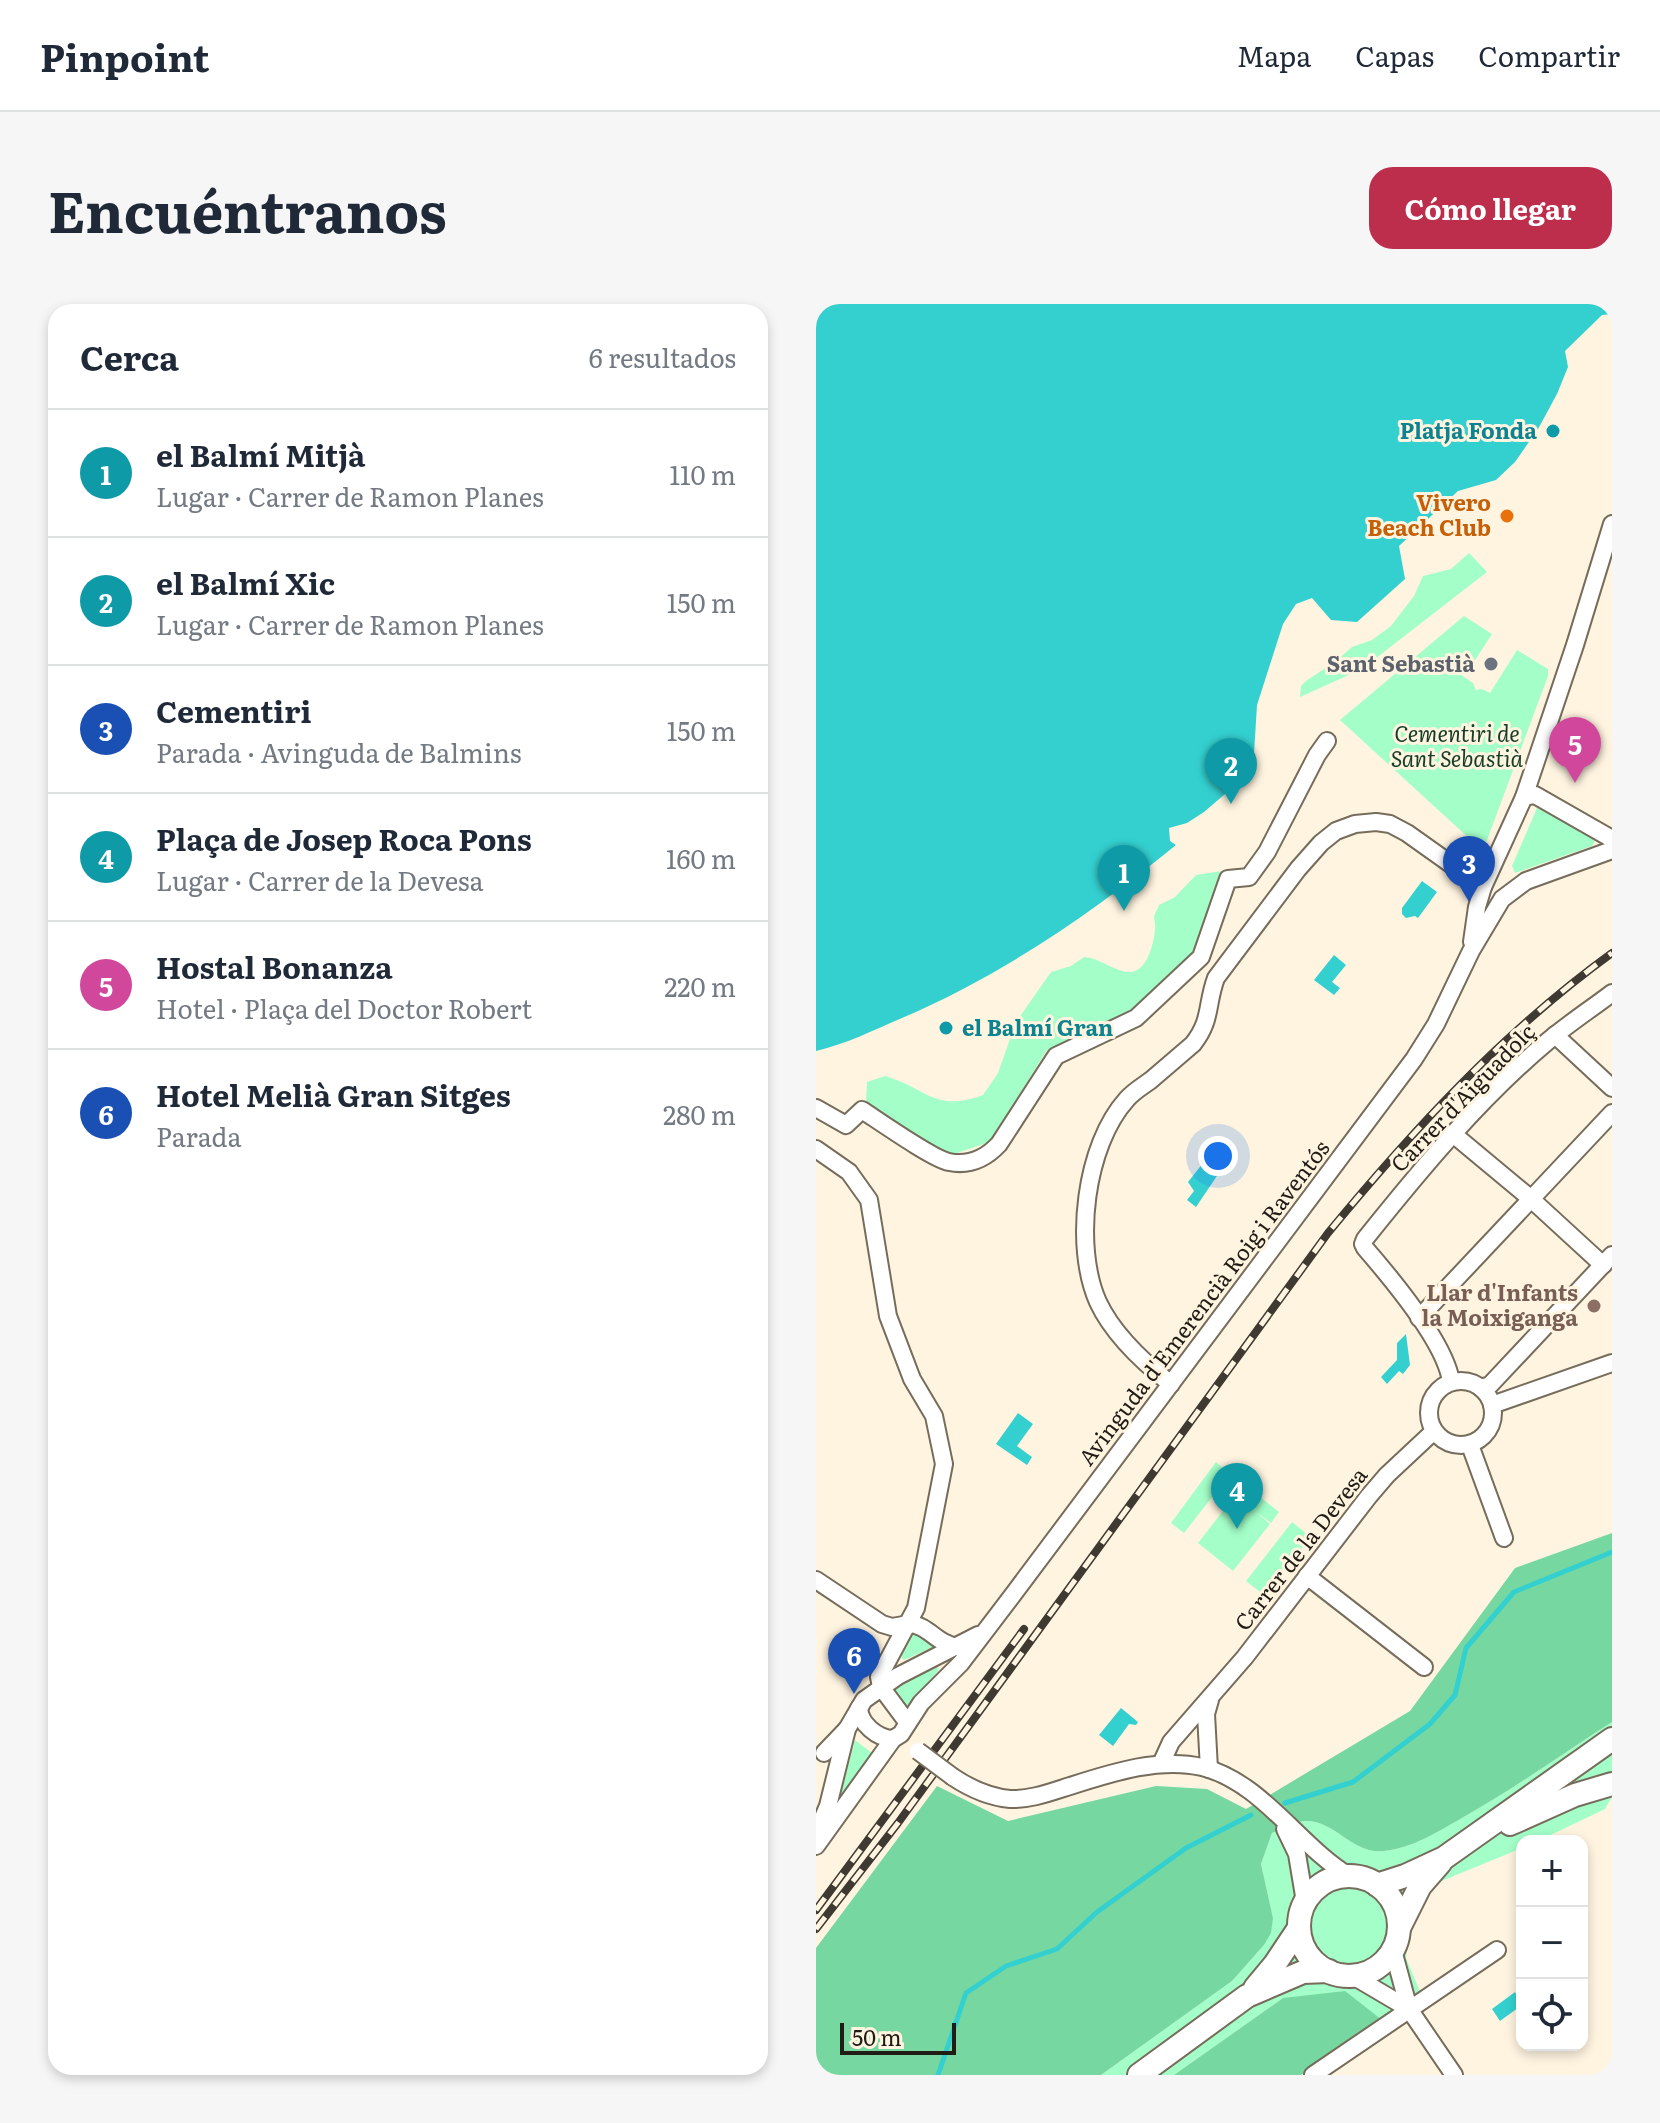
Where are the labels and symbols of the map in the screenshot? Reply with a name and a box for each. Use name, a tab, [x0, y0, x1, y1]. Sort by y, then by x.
place label: Platja Fonda	[1400, 413, 1537, 446]
marker: Platja Fonda	[1544, 422, 1562, 440]
place label: Vivero Beach Club	[1367, 485, 1491, 543]
marker: Vivero Beach Club	[1498, 507, 1516, 525]
place label: Sant Sebastià	[1327, 646, 1475, 679]
marker: Sant Sebastià	[1482, 655, 1500, 673]
park label: Cementiri de Sant Sebastià	[1391, 716, 1524, 774]
pin: 5	[1549, 717, 1601, 783]
pin: 2	[1205, 738, 1257, 804]
pin: 3	[1443, 836, 1495, 902]
pin: 1	[1098, 845, 1150, 911]
place label: el Balmí Gran	[962, 1010, 1113, 1043]
street label: Carrer d'Aiguadolç	[1382, 1015, 1542, 1179]
marker: el Balmí Gran	[937, 1019, 955, 1037]
street label: Avinguda d'Emerencià Roig i Raventós	[1069, 1132, 1336, 1472]
your location	[1198, 1136, 1238, 1176]
place label: Llar d'Infants la Moixiganga	[1422, 1275, 1578, 1333]
marker: Llar d'Infants la Moixiganga	[1585, 1297, 1603, 1315]
street label: Carrer de la Devesa	[1225, 1459, 1374, 1637]
pin: 4	[1211, 1463, 1263, 1529]
pin: 6	[828, 1628, 880, 1694]
scale bar	[840, 2019, 956, 2055]

